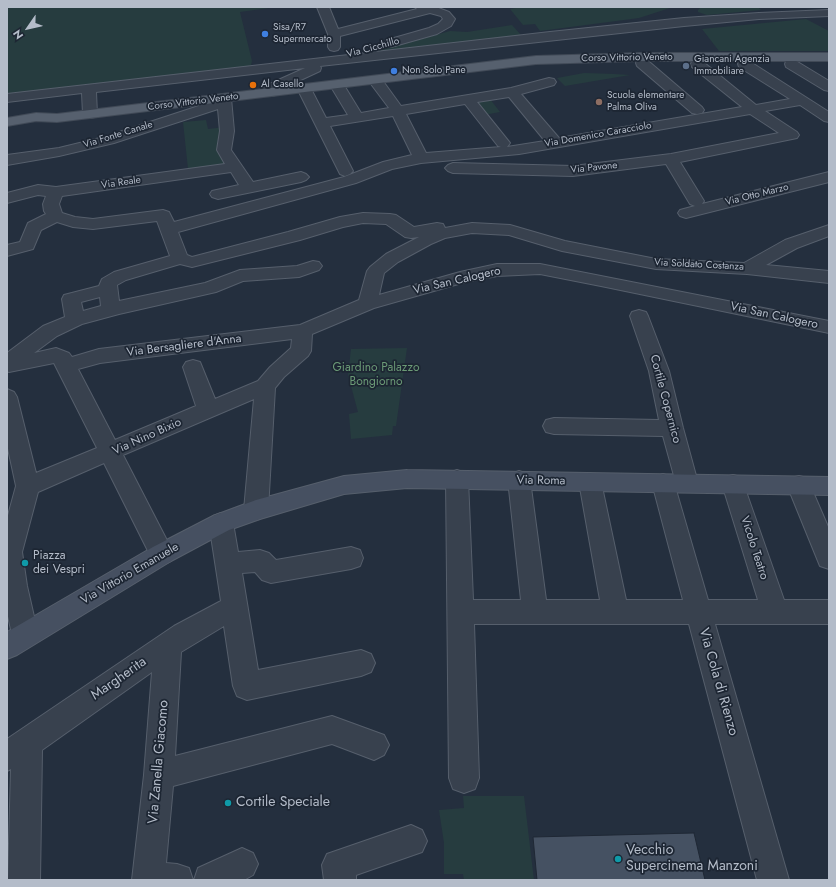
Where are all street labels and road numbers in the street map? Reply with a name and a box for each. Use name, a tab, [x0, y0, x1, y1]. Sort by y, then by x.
street label: Via Cicchillo	[345, 35, 401, 61]
street label: Corso Vittorio Veneto	[581, 51, 673, 65]
street label: Corso Vittorio Veneto	[147, 90, 239, 114]
street label: Via Fonte Canale	[82, 119, 154, 151]
street label: Via Domenico Caracciolo	[543, 120, 653, 150]
street label: Via Pavone	[570, 160, 618, 176]
street label: Via Reale	[100, 174, 142, 192]
street label: Via Otto Marzo	[724, 181, 790, 209]
street label: Via Soldato Costanza	[654, 257, 744, 273]
street label: Via San Calogero	[412, 264, 502, 298]
street label: Via San Calogero	[729, 300, 819, 332]
street label: Via Bersagliere d'Anna	[126, 332, 242, 360]
street label: Cortile Copernico	[646, 353, 684, 445]
street label: Via Nino Bixio	[110, 415, 184, 459]
street label: Via Roma	[516, 473, 566, 489]
street label: Vicolo Teatro	[737, 514, 771, 582]
street label: Via Vittorio Emanuele	[79, 540, 181, 608]
street label: Via Cola di Rienzo	[695, 626, 741, 738]
street label: Margherita	[88, 654, 150, 704]
street label: Via Zanella Giacomo	[145, 699, 173, 825]

